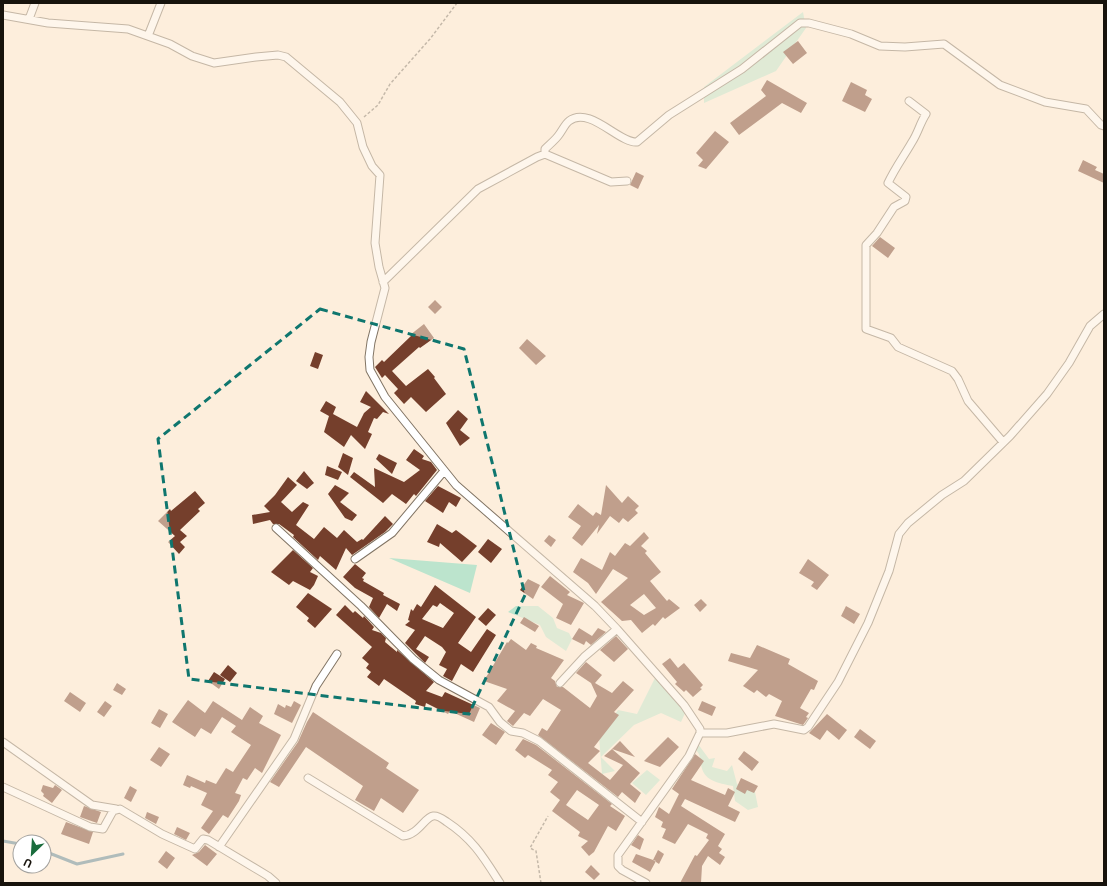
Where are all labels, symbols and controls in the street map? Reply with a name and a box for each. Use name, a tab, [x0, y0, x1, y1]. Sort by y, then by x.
north arrow	[12, 834, 52, 874]
text: U	[21, 855, 35, 872]

